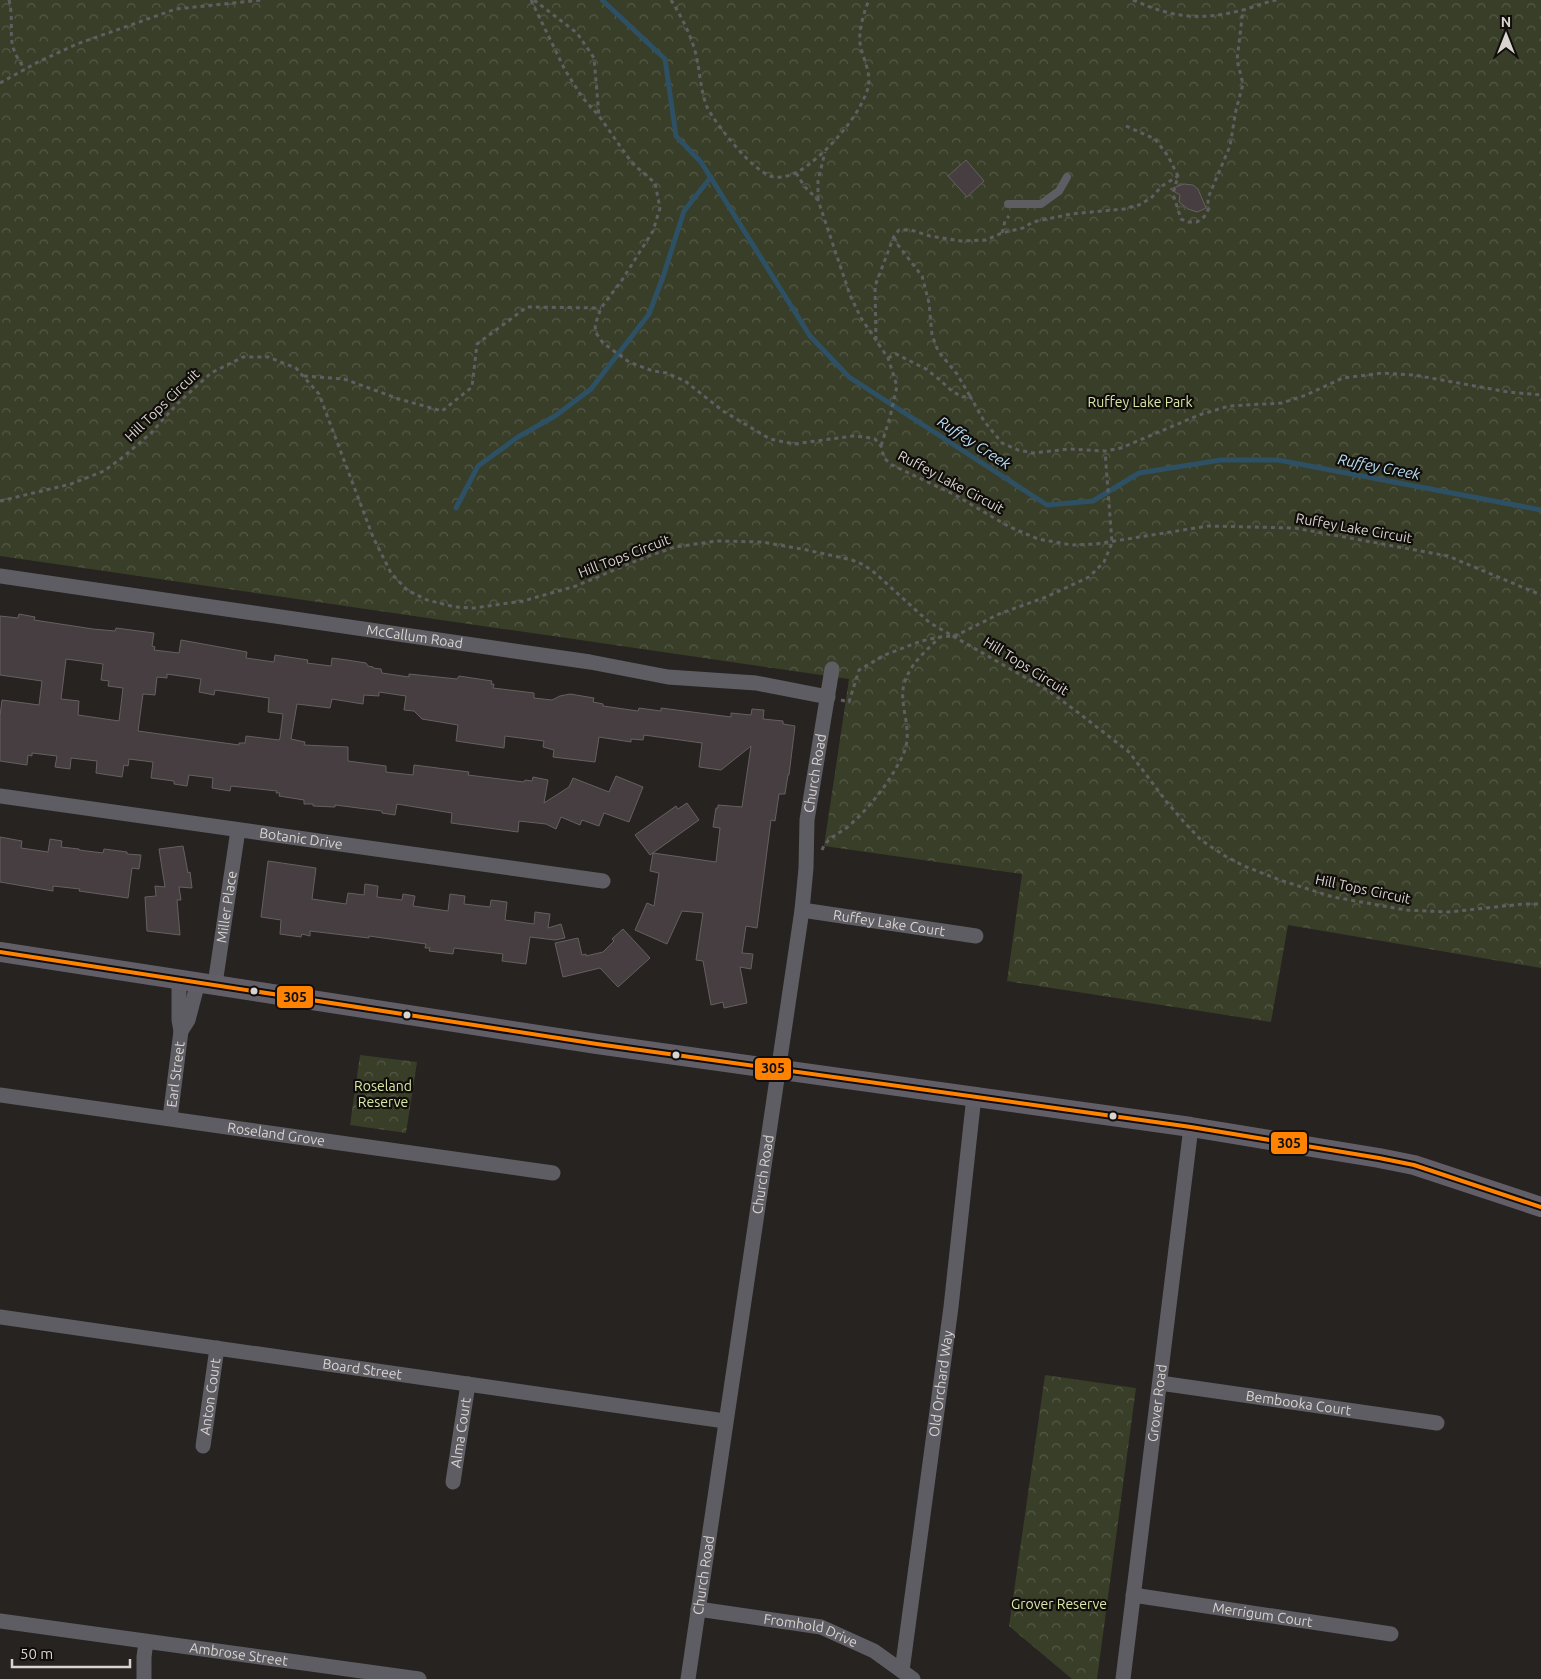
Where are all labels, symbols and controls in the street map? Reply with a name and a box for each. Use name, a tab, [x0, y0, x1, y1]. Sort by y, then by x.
north arrow	[1481, 10, 1531, 60]
text: N	[1501, 14, 1511, 30]
street label: Hill Tops Circuit	[121, 365, 203, 445]
park label: Ruffey Lake Park	[1088, 394, 1192, 410]
water label: Ruffey Creek	[934, 413, 1014, 473]
street label: Ruffey Lake Circuit	[895, 447, 1007, 517]
water label: Ruffey Creek	[1336, 450, 1422, 483]
street label: Ruffey Lake Circuit	[1295, 510, 1414, 546]
street label: Hill Tops Circuit	[576, 531, 673, 581]
street label: McCallum Road	[365, 621, 464, 651]
street label: Hill Tops Circuit	[981, 633, 1072, 699]
street label: Church Road	[800, 733, 829, 814]
street label: Botanic Drive	[258, 825, 344, 852]
street label: Miller Place	[213, 870, 240, 944]
street label: Hill Tops Circuit	[1314, 871, 1413, 907]
street label: Ruffey Lake Court	[832, 907, 946, 939]
line badge: 305	[276, 985, 314, 1009]
unlabelled marker	[249, 986, 259, 996]
text: 305	[283, 989, 307, 1005]
unlabelled marker	[402, 1010, 412, 1020]
street label: Earl Street	[163, 1040, 188, 1108]
unlabelled marker	[671, 1050, 681, 1060]
line badge: 305	[754, 1057, 792, 1081]
text: 305	[761, 1060, 785, 1076]
park label: Roseland Reserve	[354, 1078, 412, 1110]
unlabelled marker	[1108, 1111, 1118, 1121]
street label: Roseland Grove	[226, 1119, 326, 1149]
line badge: 305	[1270, 1131, 1308, 1155]
street label: Church Road	[749, 1134, 777, 1215]
text: 305	[1277, 1135, 1301, 1151]
street label: Old Orchard Way	[926, 1329, 956, 1438]
street label: Board Street	[321, 1355, 404, 1383]
street label: Anton Court	[197, 1356, 224, 1436]
street label: Grover Road	[1144, 1363, 1170, 1443]
street label: Bembooka Court	[1245, 1387, 1353, 1419]
street label: Alma Court	[447, 1396, 474, 1469]
street label: Church Road	[690, 1534, 717, 1616]
park label: Grover Reserve	[1011, 1596, 1107, 1612]
street label: Merrigum Court	[1211, 1599, 1314, 1630]
street label: Fromhold Drive	[763, 1611, 860, 1650]
scale bar	[12, 1636, 130, 1668]
street label: Ambrose Street	[189, 1639, 289, 1669]
text: 50 m	[20, 1645, 53, 1662]

